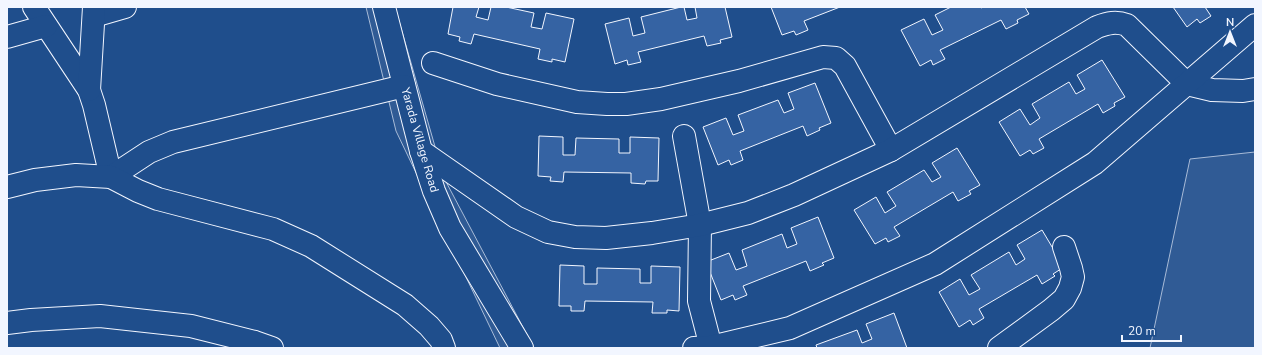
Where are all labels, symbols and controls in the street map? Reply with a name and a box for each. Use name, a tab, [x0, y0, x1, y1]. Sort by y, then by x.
north arrow	[1210, 12, 1250, 52]
text: N	[1226, 15, 1234, 30]
street label: Yarada Village Road	[397, 85, 443, 194]
scale bar	[1122, 317, 1181, 343]
text: 20 m	[1128, 323, 1156, 339]

